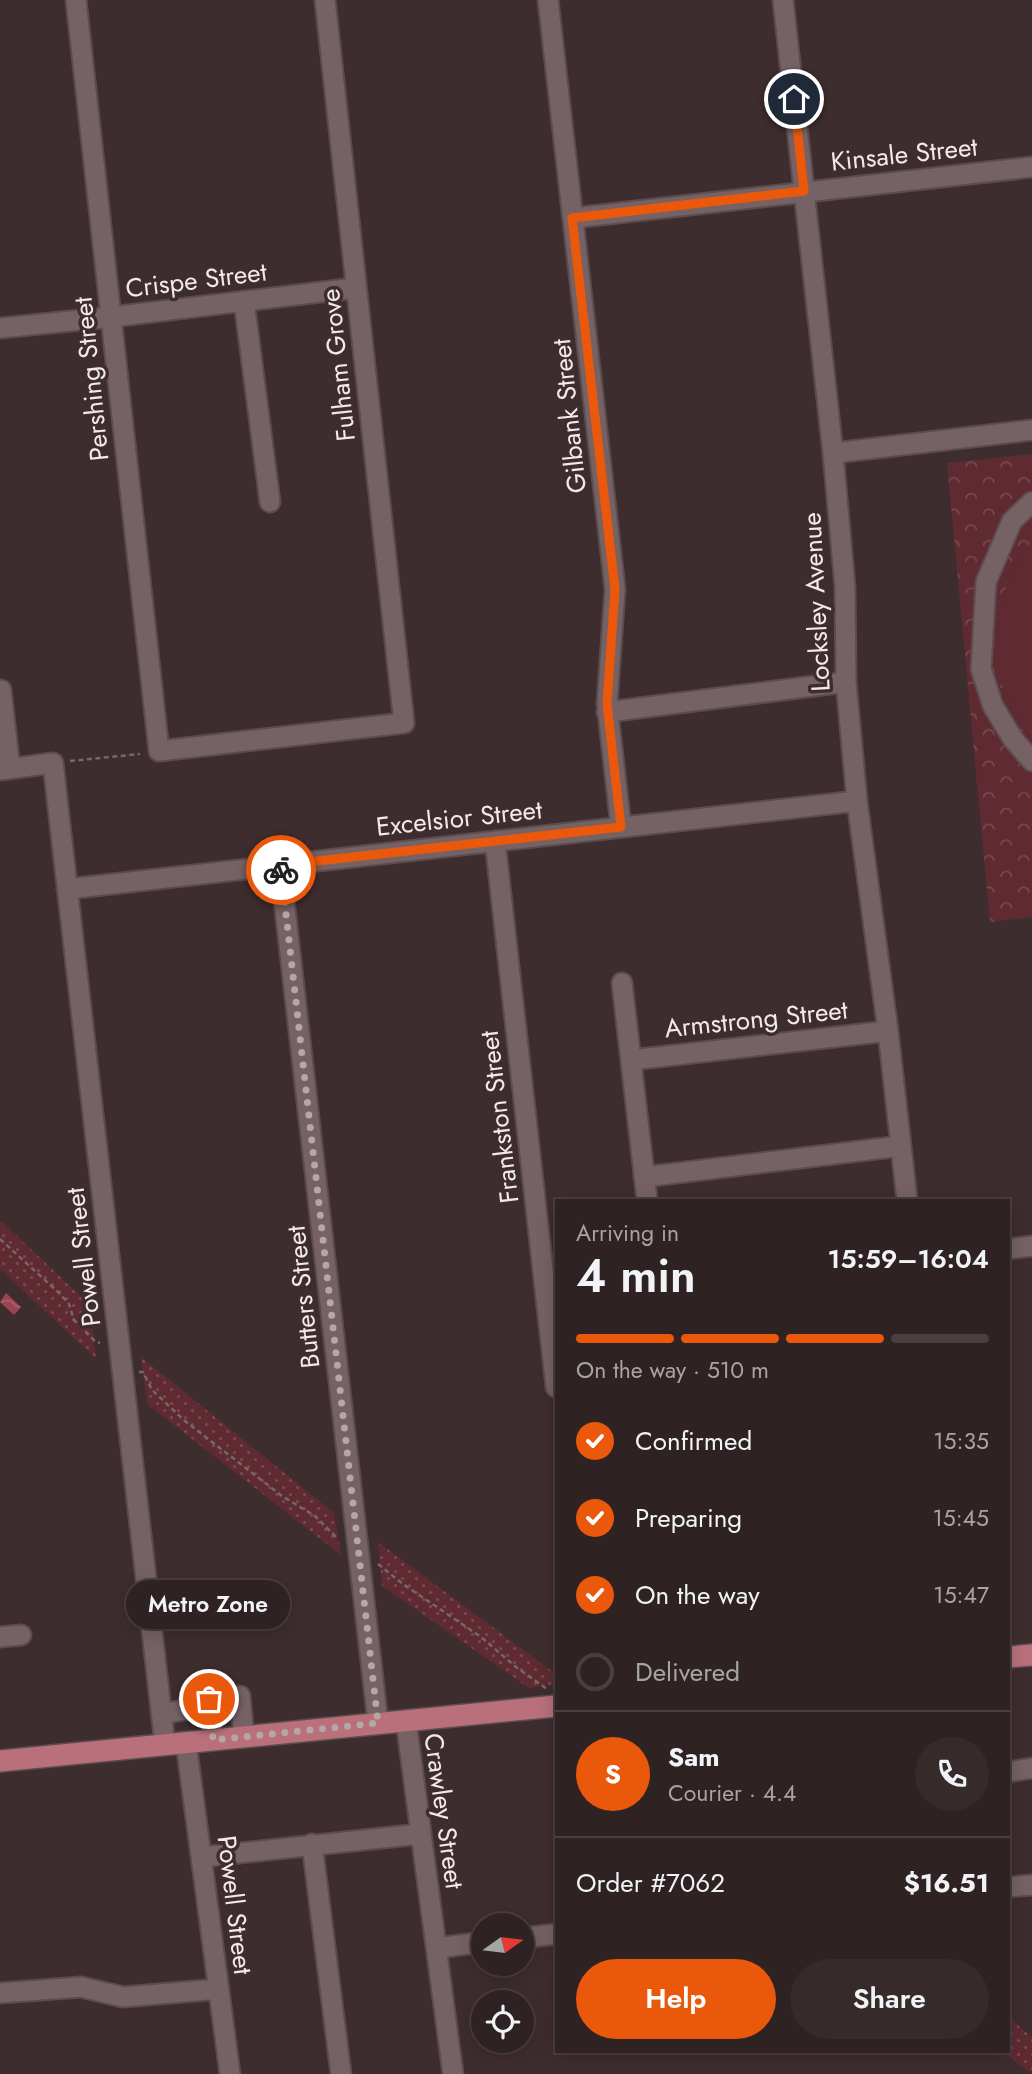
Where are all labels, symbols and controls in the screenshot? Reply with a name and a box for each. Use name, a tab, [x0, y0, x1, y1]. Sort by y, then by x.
pin	[764, 69, 824, 129]
icon: home	[775, 80, 813, 118]
street label: Kinsale Street	[829, 127, 980, 181]
street label: Crispe Street	[123, 252, 270, 308]
street label: Fulham Grove	[311, 287, 365, 443]
street label: Pershing Street	[63, 294, 119, 463]
street label: Gilbank Street	[542, 336, 596, 495]
street label: Locksley Avenue	[792, 511, 840, 693]
street label: Excelsior Street	[374, 790, 545, 846]
courier	[246, 835, 316, 905]
icon: bike	[262, 851, 300, 889]
street label: Armstrong Street	[662, 990, 850, 1048]
street label: Frankston Street	[469, 1028, 528, 1205]
street label: Powell Street	[56, 1185, 110, 1329]
text: Arriving in	[576, 1216, 679, 1250]
street label: Butters Street	[277, 1223, 329, 1370]
text: 15:59–16:04	[828, 1240, 989, 1278]
text: 4 min	[576, 1243, 696, 1309]
text: On the way · 510 m	[576, 1353, 769, 1387]
icon: check	[576, 1422, 614, 1460]
text: Confirmed	[635, 1422, 752, 1460]
text: 15:35	[933, 1424, 989, 1458]
icon: check	[576, 1499, 614, 1537]
text: Preparing	[635, 1499, 742, 1537]
text: 15:45	[932, 1501, 989, 1535]
icon: check	[576, 1576, 614, 1614]
text: On the way	[635, 1576, 760, 1614]
text: 15:47	[933, 1578, 989, 1612]
callout: Metro Zone	[127, 1580, 291, 1629]
text: Metro Zone	[148, 1587, 268, 1621]
text: Delivered	[635, 1653, 740, 1691]
pin	[179, 1669, 239, 1729]
icon: bag	[190, 1680, 228, 1718]
street label: Crawley Street	[414, 1731, 474, 1892]
button: phone	[915, 1737, 989, 1811]
text: Sam	[668, 1738, 720, 1776]
text: S	[605, 1755, 621, 1793]
text: Courier · 4.4	[668, 1776, 796, 1810]
street label: Powell Street	[208, 1833, 262, 1977]
text: Order #7062	[576, 1864, 725, 1902]
text: $16.51	[904, 1864, 989, 1902]
north arrow	[471, 1913, 534, 1976]
map controls	[471, 1913, 534, 2053]
button: Help	[576, 1959, 776, 2039]
button: Share	[790, 1959, 989, 2039]
button: locate	[471, 1990, 534, 2053]

